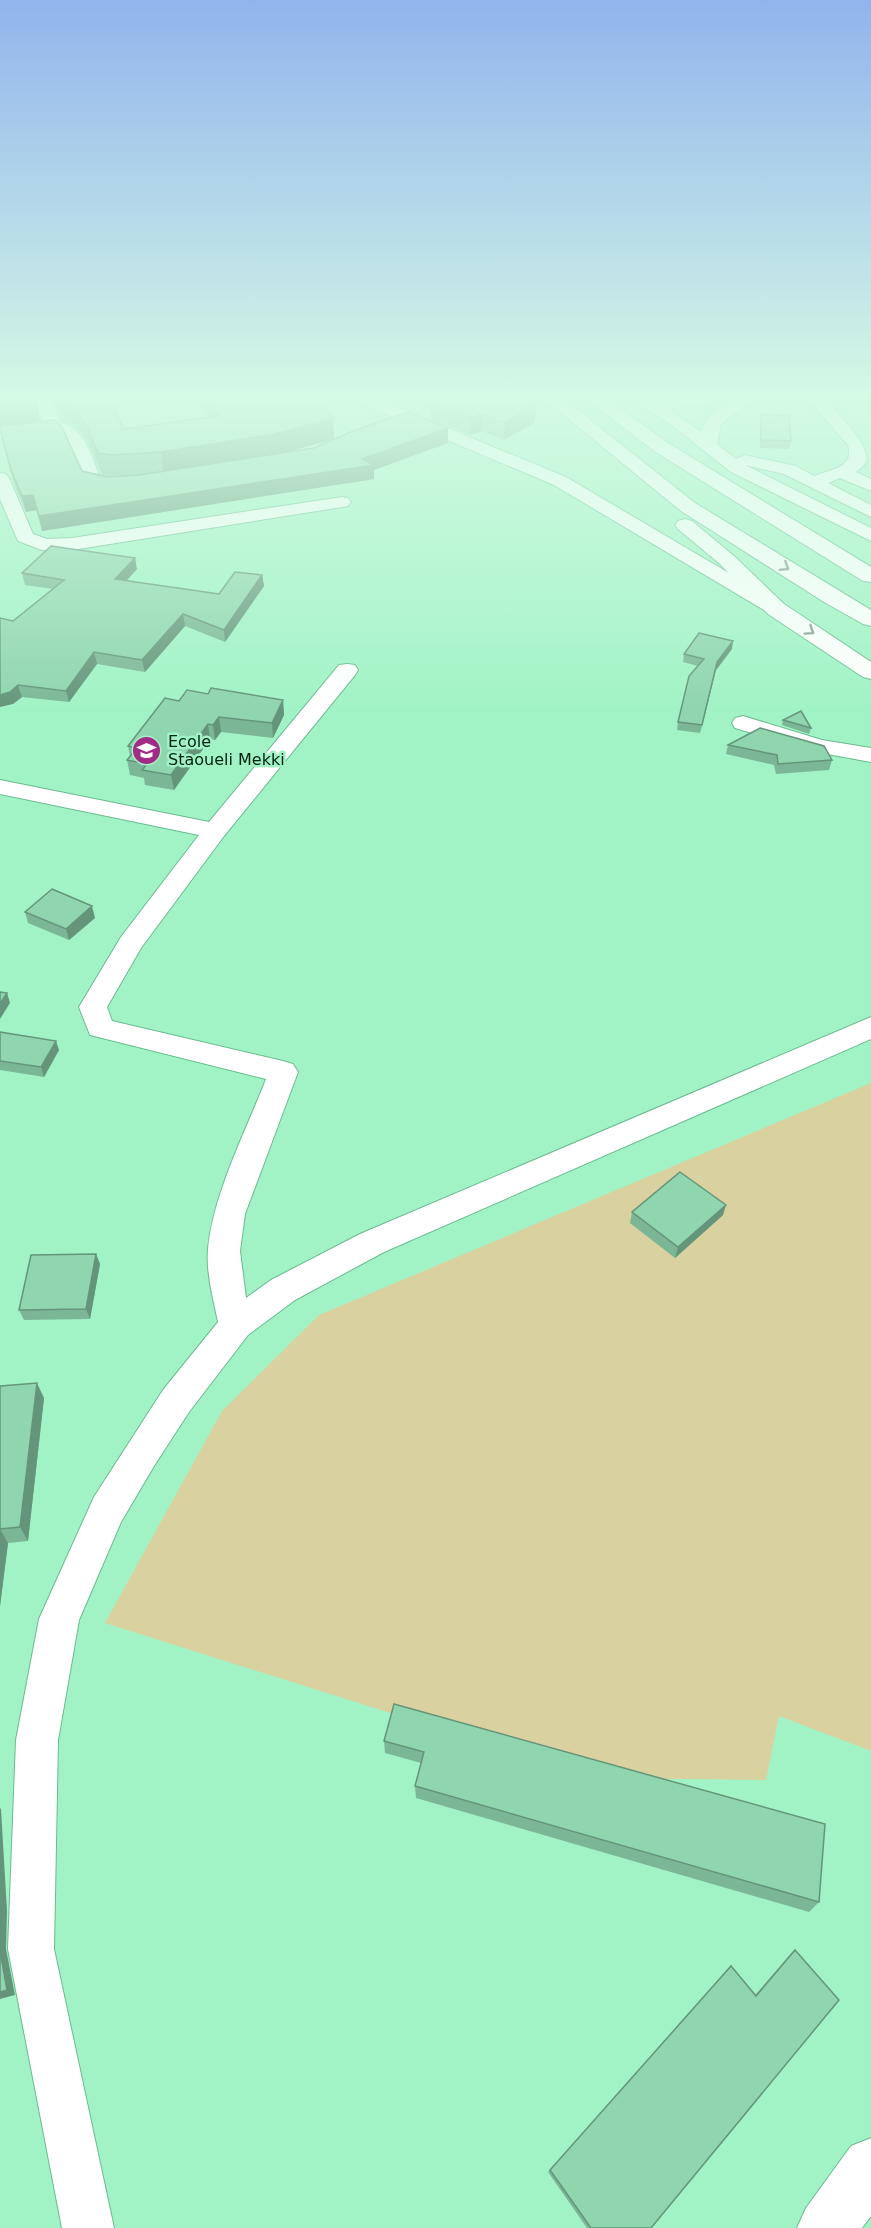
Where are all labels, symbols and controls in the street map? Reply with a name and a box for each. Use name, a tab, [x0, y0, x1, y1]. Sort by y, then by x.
one-way arrow	[779, 560, 789, 572]
one-way arrow	[804, 624, 815, 635]
place label: Ecole Staoueli Mekki	[168, 732, 285, 769]
school or university icon: Ecole Staoueli Mekki	[131, 734, 163, 766]

